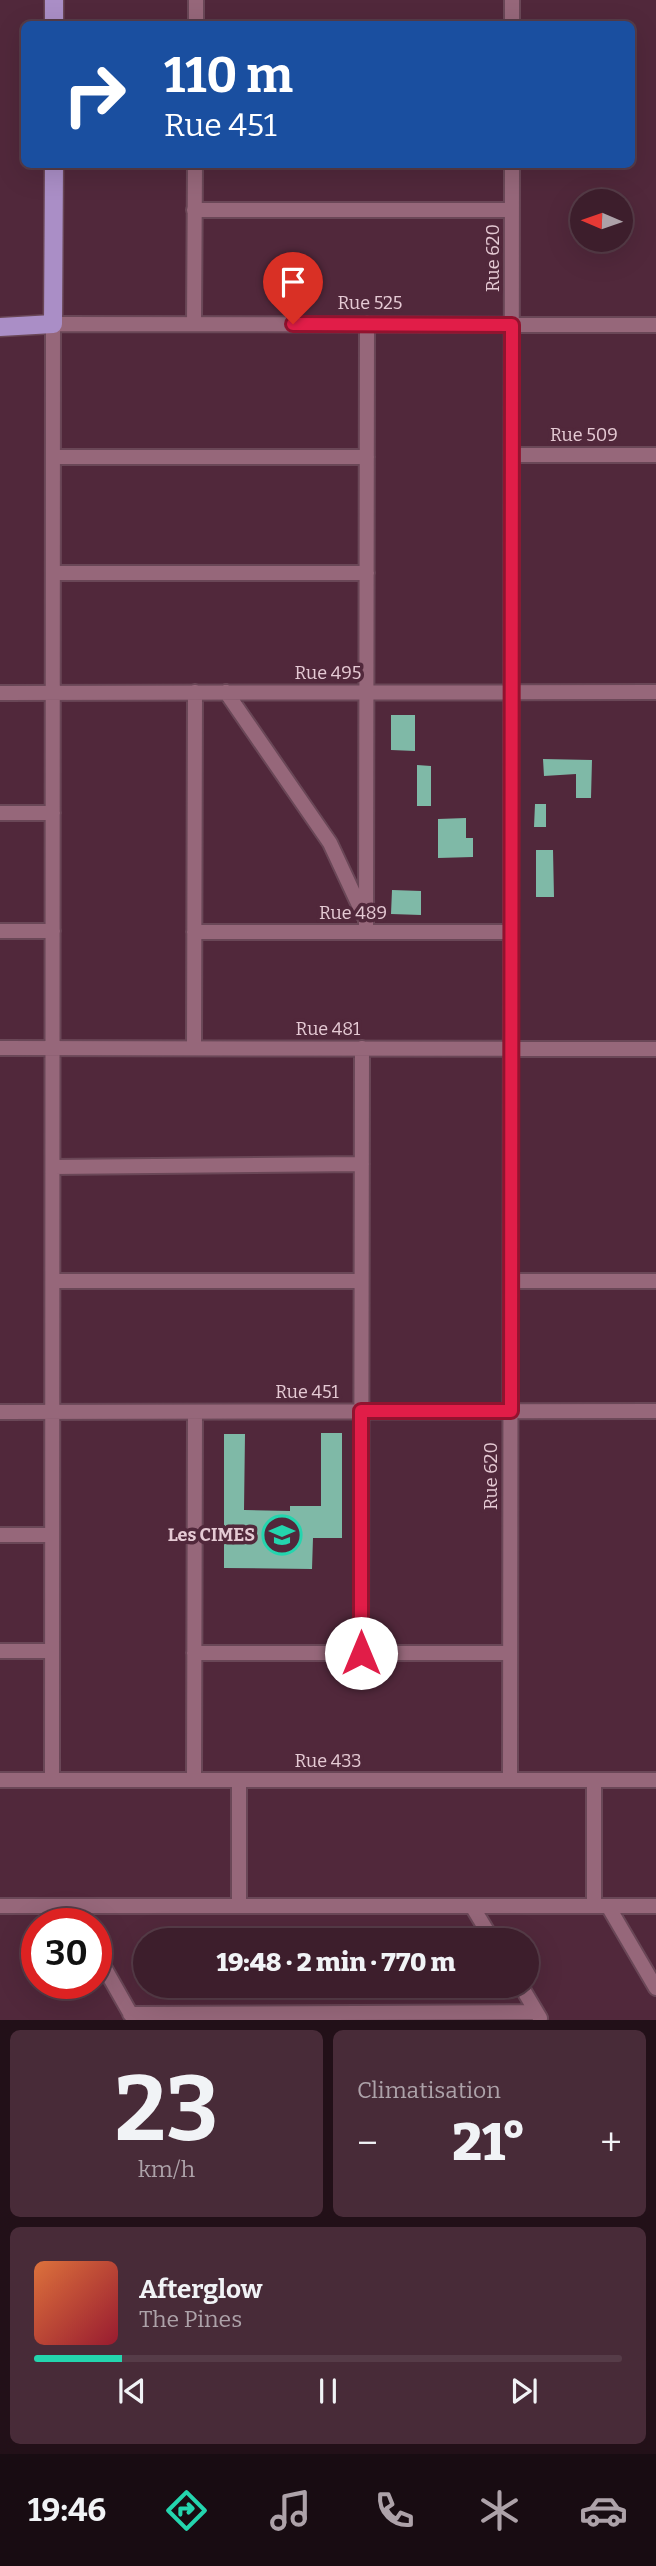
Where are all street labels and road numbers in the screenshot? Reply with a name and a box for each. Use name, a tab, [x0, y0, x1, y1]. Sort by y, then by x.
street label: Rue 620	[482, 224, 504, 292]
street label: Rue 525	[338, 292, 402, 314]
street label: Rue 509	[550, 424, 618, 446]
street label: Rue 495	[295, 662, 361, 684]
street label: Rue 489	[319, 902, 387, 924]
street label: Rue 481	[296, 1018, 361, 1040]
street label: Rue 451	[275, 1381, 339, 1403]
street label: Rue 620	[480, 1442, 502, 1510]
street label: Rue 433	[295, 1750, 361, 1772]

